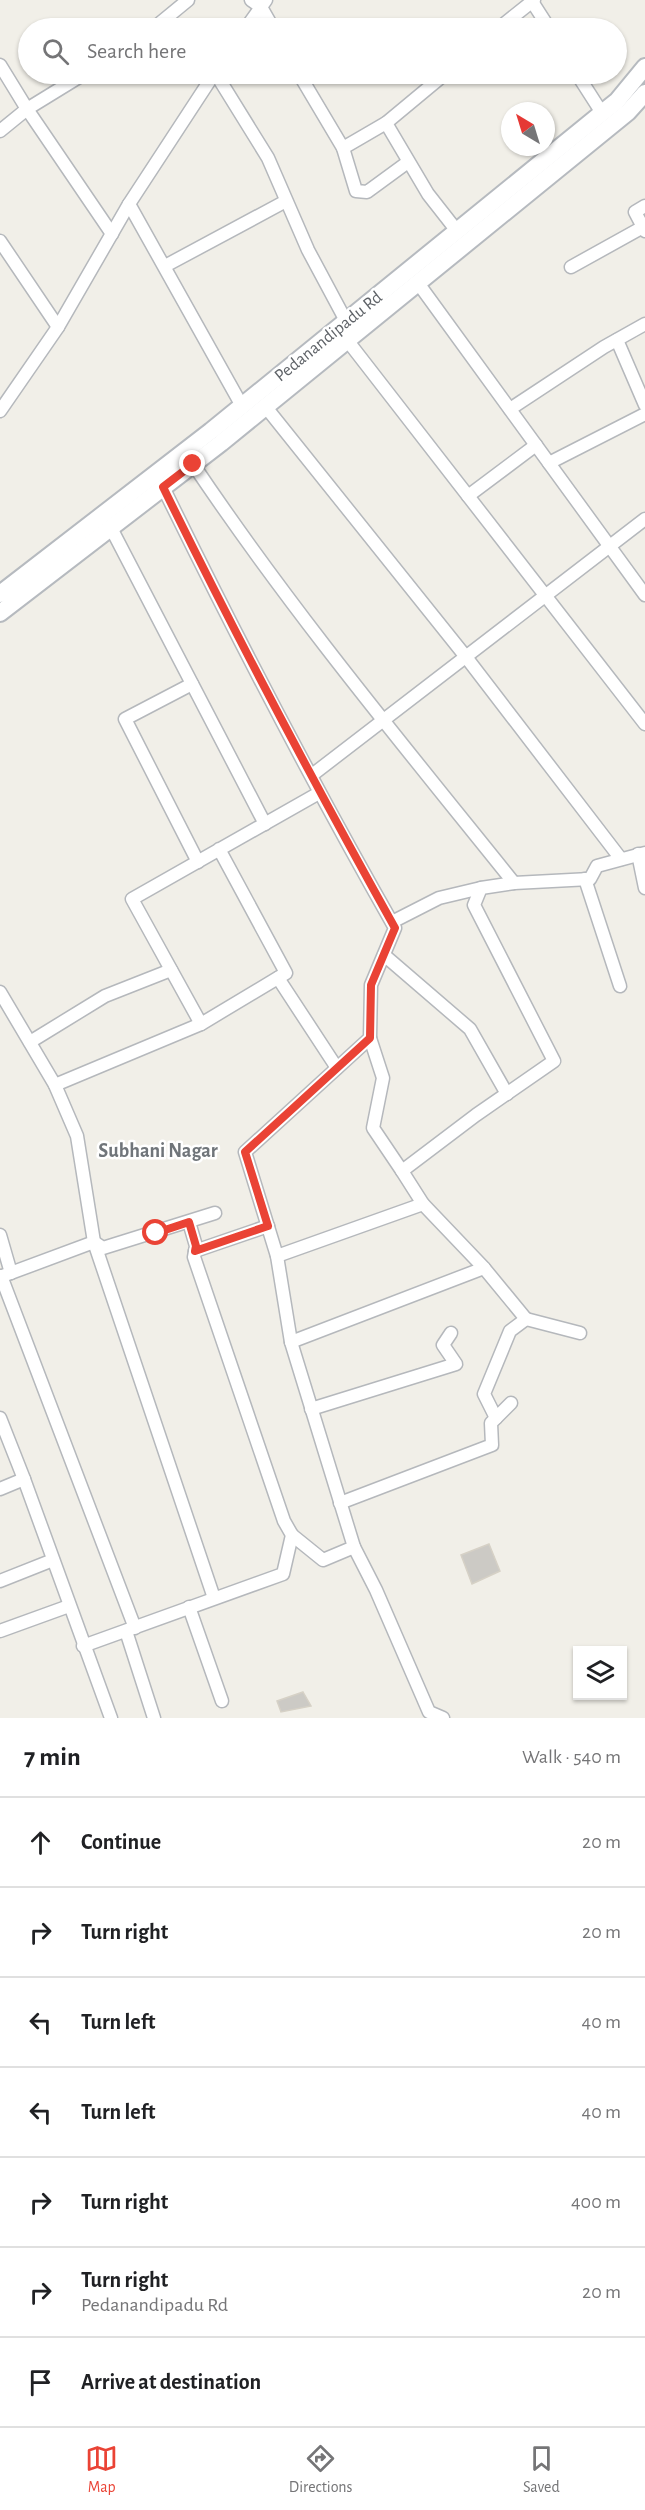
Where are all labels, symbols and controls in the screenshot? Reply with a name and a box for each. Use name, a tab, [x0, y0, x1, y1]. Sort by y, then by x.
search box	[18, 18, 627, 84]
icon: search	[39, 35, 72, 68]
text: Search here	[87, 40, 186, 62]
north arrow	[501, 102, 555, 156]
street label: Pedanandipadu Rd	[272, 288, 386, 385]
route end	[179, 450, 205, 476]
district label: Subhani Nagar	[98, 1141, 218, 1161]
route start	[142, 1219, 168, 1245]
map controls	[573, 1646, 627, 1700]
button: layers	[573, 1646, 627, 1700]
text: 7 min	[24, 1744, 81, 1770]
text: Walk · 540 m	[522, 1747, 621, 1767]
icon: ahead	[24, 1826, 57, 1859]
text: Continue	[81, 1831, 161, 1853]
text: 20 m	[582, 1832, 621, 1852]
icon: right	[24, 1916, 57, 1949]
text: Turn right	[81, 1921, 168, 1943]
text: 20 m	[582, 1922, 621, 1942]
icon: left	[24, 2006, 57, 2039]
text: Turn left	[81, 2011, 155, 2033]
text: 40 m	[582, 2012, 621, 2032]
icon: left	[24, 2096, 57, 2129]
text: Turn left	[81, 2101, 155, 2123]
text: 40 m	[582, 2102, 621, 2122]
icon: right	[24, 2186, 57, 2219]
text: Turn right	[81, 2191, 168, 2213]
text: 400 m	[571, 2192, 621, 2212]
text: Turn right	[81, 2269, 168, 2291]
icon: right	[24, 2276, 57, 2309]
text: 20 m	[582, 2282, 621, 2302]
text: Pedanandipadu Rd	[81, 2295, 228, 2315]
icon: arrive	[24, 2366, 57, 2399]
text: Arrive at destination	[81, 2371, 261, 2393]
tab: Map	[85, 2442, 118, 2497]
tab: Directions	[289, 2442, 353, 2497]
tab: Saved	[523, 2442, 560, 2497]

